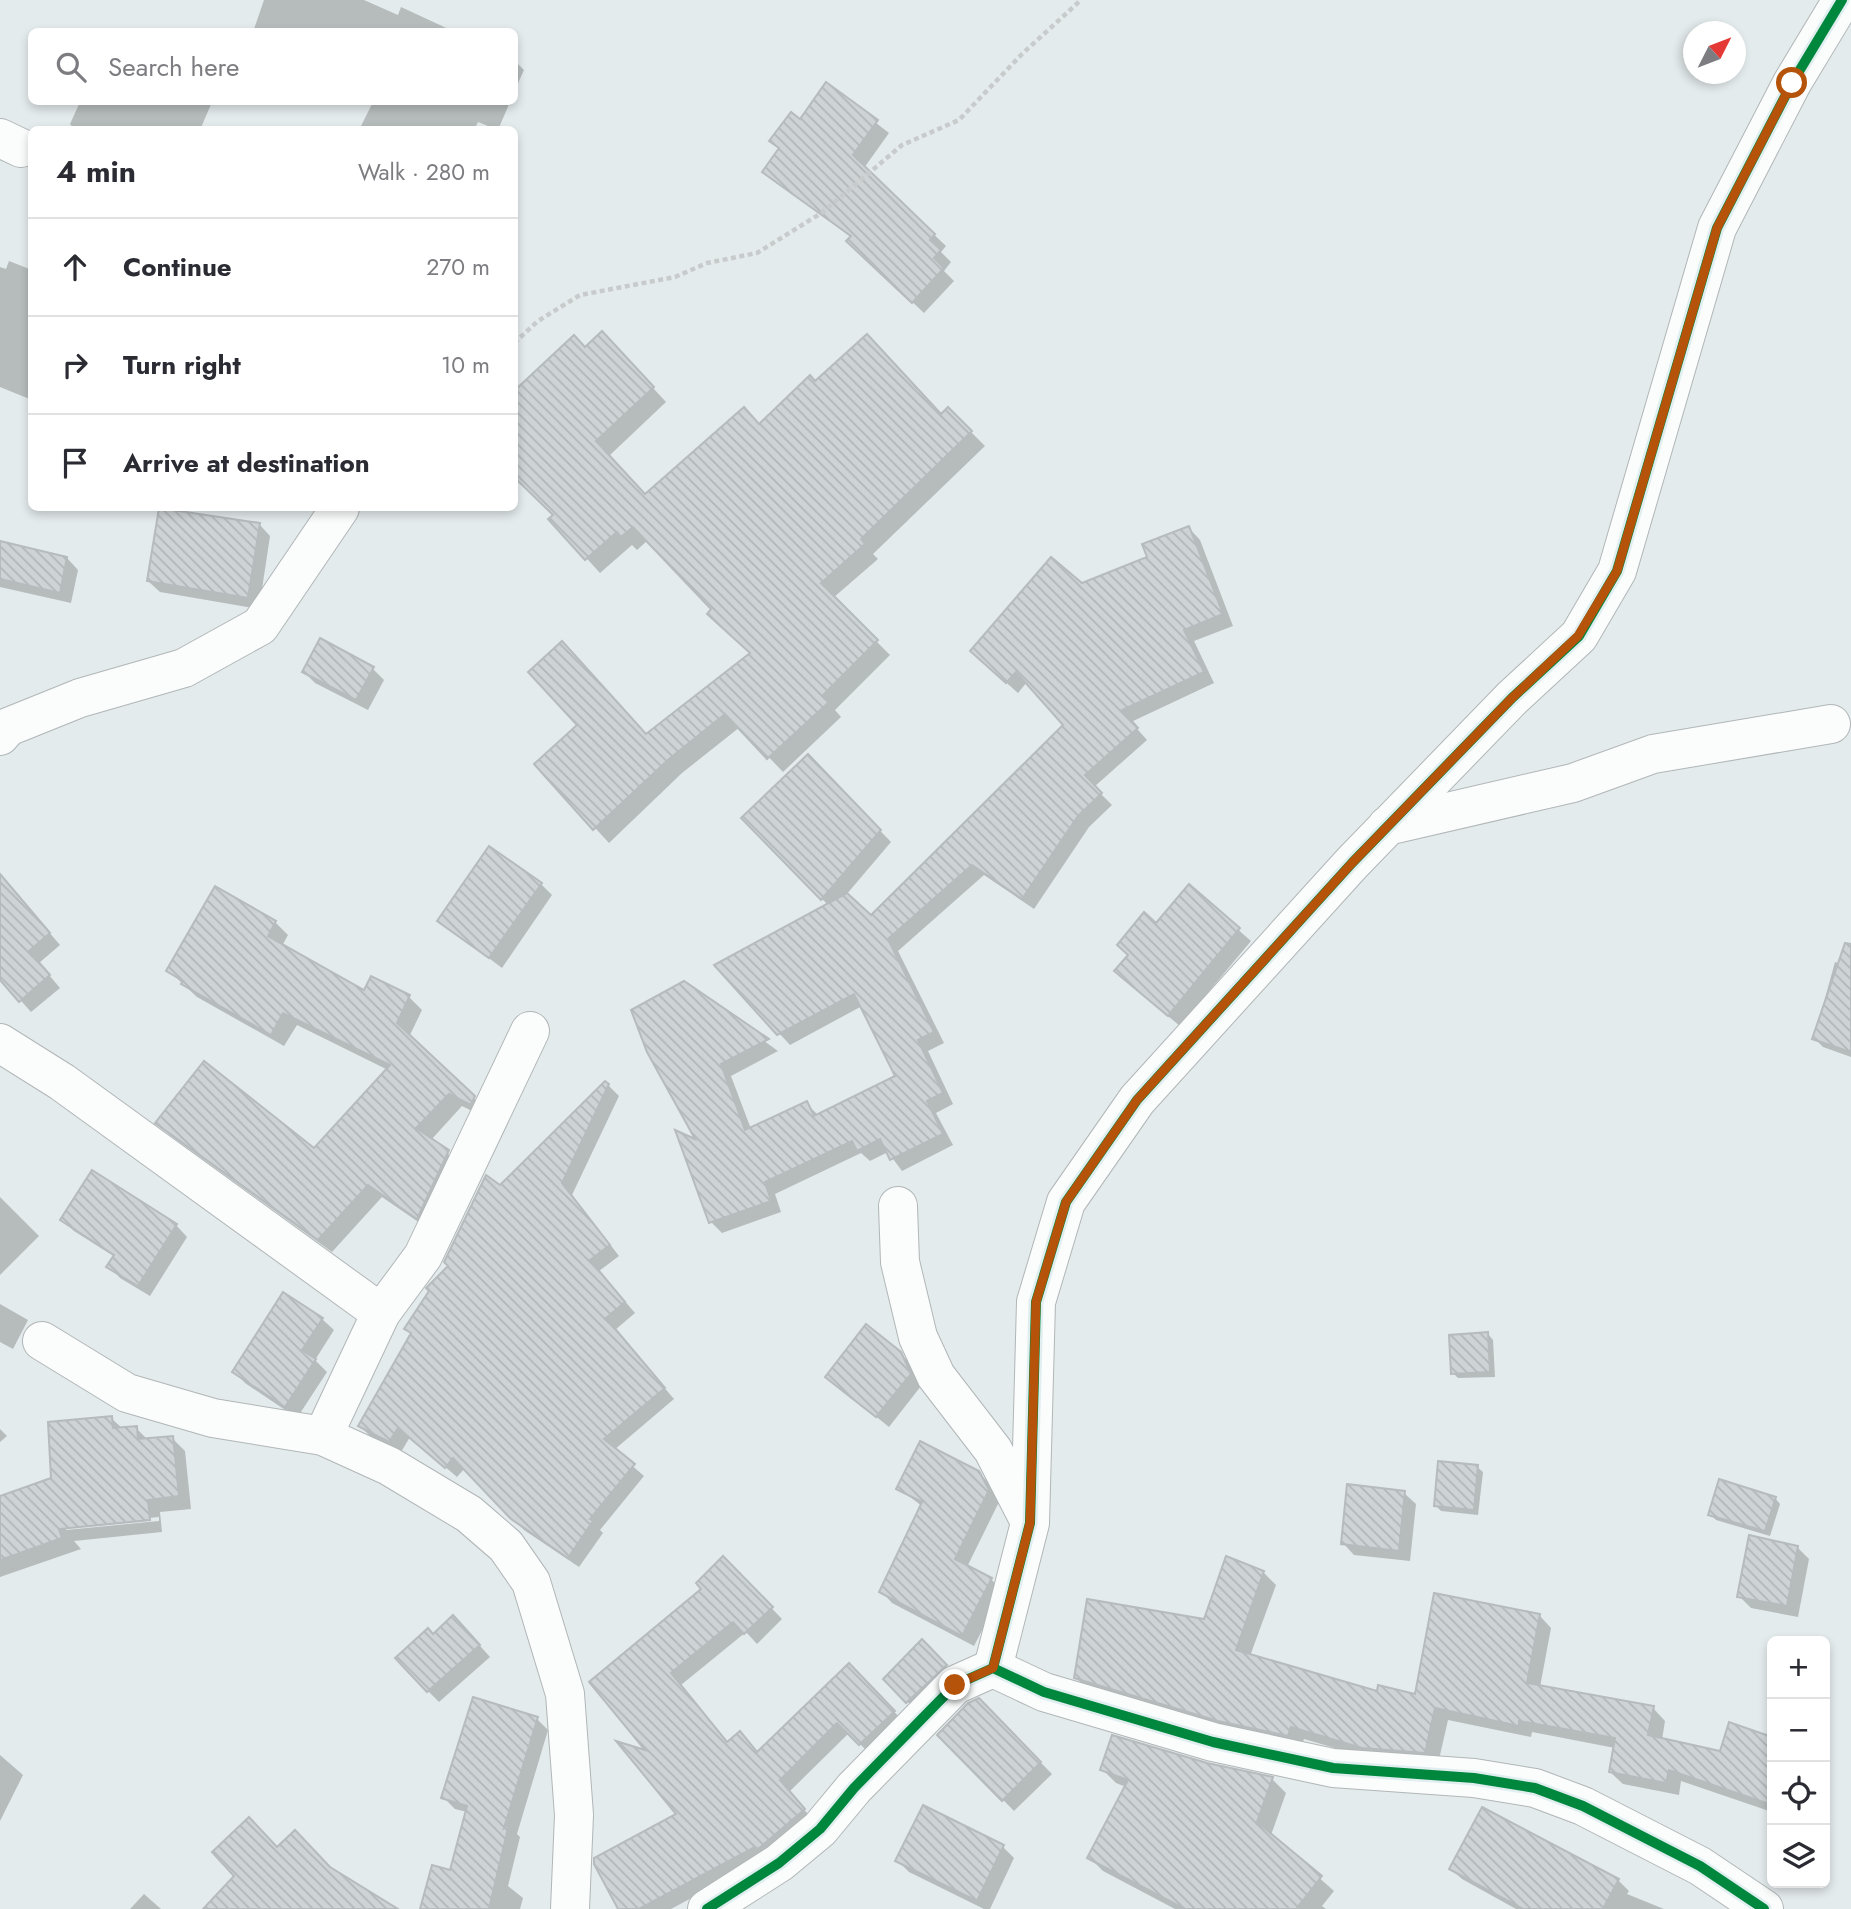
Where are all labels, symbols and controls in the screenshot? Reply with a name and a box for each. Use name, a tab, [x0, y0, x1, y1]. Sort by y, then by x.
north arrow	[1683, 21, 1746, 84]
search box	[28, 28, 518, 105]
icon: search	[52, 48, 90, 86]
text: Search here	[108, 48, 240, 86]
route start	[1776, 67, 1807, 98]
text: 4 min	[56, 150, 136, 193]
text: Walk · 280 m	[358, 155, 490, 189]
icon: ahead	[56, 248, 94, 286]
text: Continue	[123, 248, 232, 286]
text: 270 m	[426, 250, 490, 284]
icon: right	[56, 346, 94, 384]
text: Turn right	[123, 346, 241, 384]
text: 10 m	[441, 348, 490, 382]
icon: arrive	[56, 444, 94, 482]
text: Arrive at destination	[123, 444, 370, 482]
map controls	[1767, 1636, 1830, 1888]
button: +	[1767, 1636, 1830, 1699]
route end	[939, 1669, 970, 1700]
button: −	[1767, 1699, 1830, 1762]
button: locate	[1767, 1762, 1830, 1825]
button: layers	[1767, 1825, 1830, 1888]

